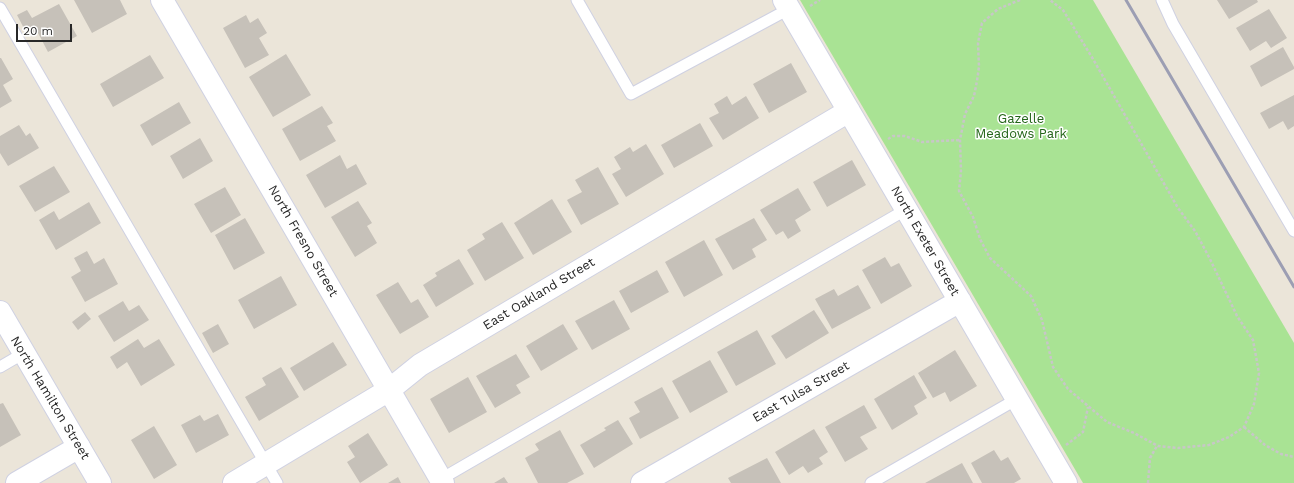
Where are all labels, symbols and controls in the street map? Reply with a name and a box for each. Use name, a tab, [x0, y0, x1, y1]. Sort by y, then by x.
scale bar	[18, 16, 74, 42]
text: 20 m	[23, 24, 53, 38]
park label: Gazelle Meadows Park	[975, 111, 1067, 142]
street label: North Fresno Street	[265, 182, 341, 300]
street label: North Exeter Street	[887, 183, 963, 299]
street label: East Oakland Street	[480, 254, 598, 334]
street label: North Hamilton Street	[7, 333, 93, 463]
street label: East Tulsa Street	[750, 358, 852, 426]

